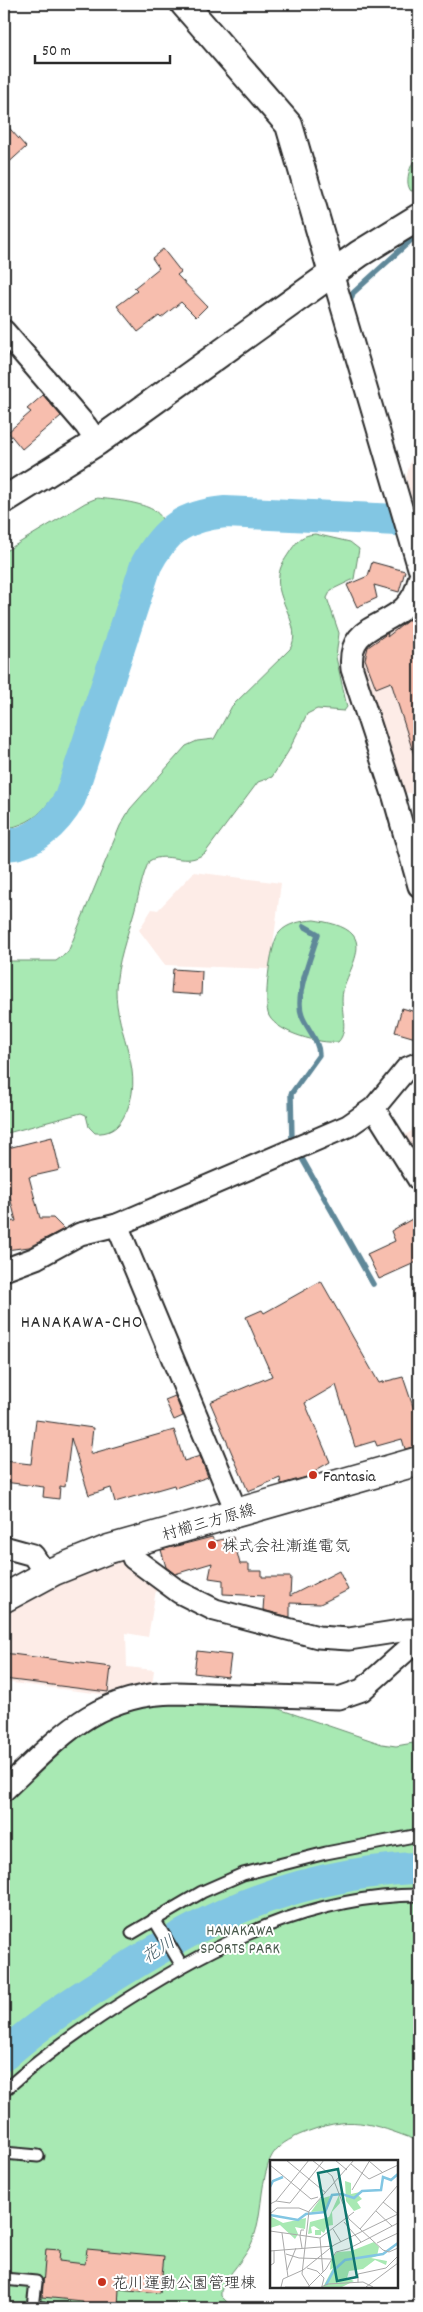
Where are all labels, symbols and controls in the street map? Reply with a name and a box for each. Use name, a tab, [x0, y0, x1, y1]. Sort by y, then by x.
scale bar	[35, 32, 170, 64]
text: 50 m	[42, 41, 71, 63]
district label: HANAKAWA-CHO	[21, 1311, 143, 1336]
place label: Fantasia	[323, 1466, 376, 1489]
marker: Fantasia	[307, 1469, 319, 1481]
street label: 村櫛三方原線	[159, 1499, 258, 1548]
place label: 株式会社漸進電気	[222, 1536, 350, 1559]
marker: 株式会社漸進電気	[206, 1539, 218, 1551]
park label: HANAKAWA SPORTS PARK	[200, 1920, 280, 1961]
water label: 花川	[137, 1931, 181, 1971]
inset map	[270, 2160, 398, 2287]
place label: 花川運動公園管理棟	[112, 2273, 256, 2296]
marker: 花川運動公園管理棟	[96, 2276, 108, 2288]

